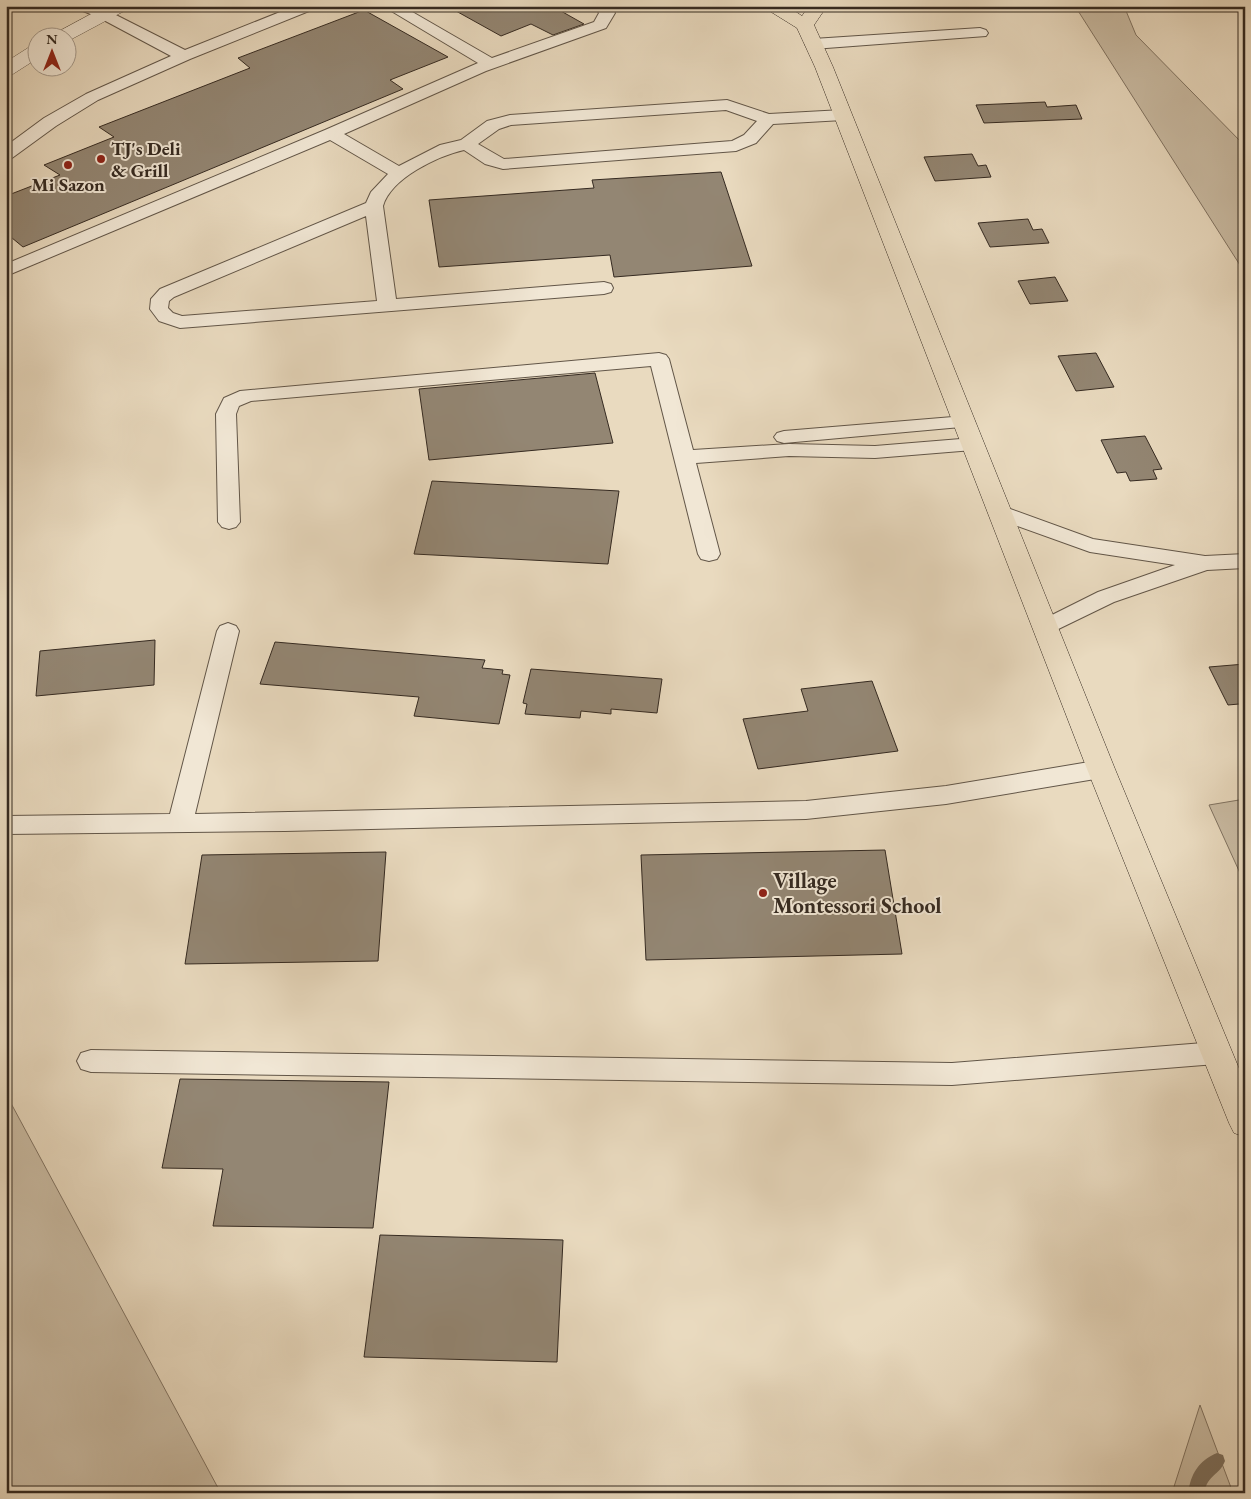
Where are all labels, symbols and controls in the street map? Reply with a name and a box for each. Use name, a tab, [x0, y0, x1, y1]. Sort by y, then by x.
north arrow	[28, 28, 78, 78]
text: N	[46, 30, 58, 48]
place label: TJ's Deli & Grill	[111, 136, 181, 183]
marker: TJ's Deli & Grill	[95, 153, 107, 165]
marker: Mi Sazon	[62, 159, 74, 171]
place label: Mi Sazon	[31, 172, 105, 197]
place label: Village Montessori School	[773, 866, 941, 920]
marker: Village Montessori School	[757, 887, 769, 899]

